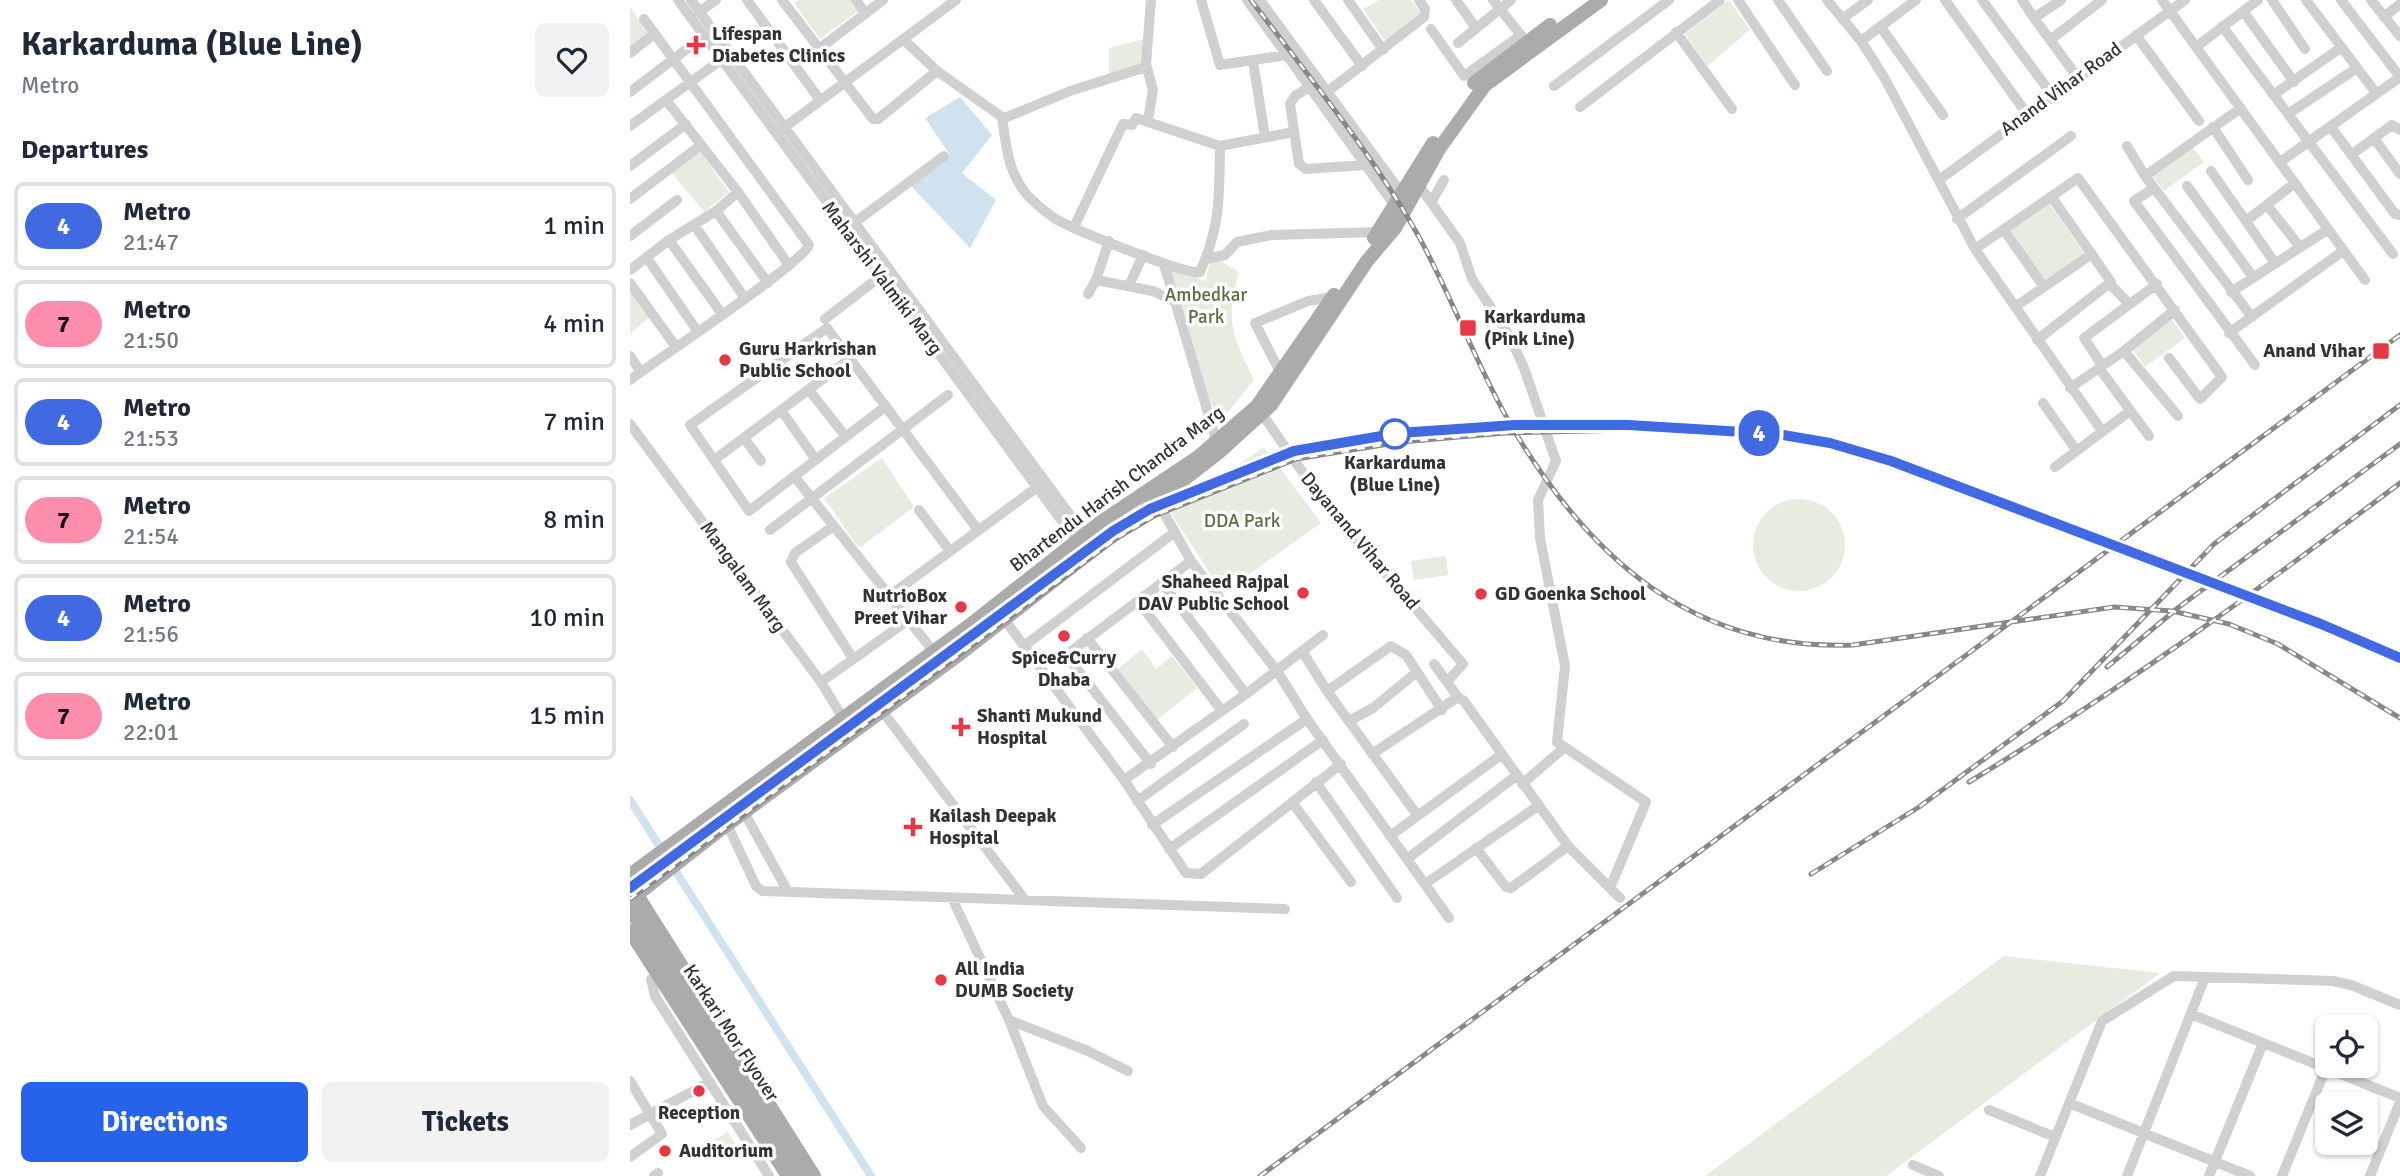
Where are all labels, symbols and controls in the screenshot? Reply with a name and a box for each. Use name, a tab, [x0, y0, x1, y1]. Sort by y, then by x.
place label: Lifespan Diabetes Clinics	[712, 22, 845, 68]
button: heart	[535, 23, 609, 97]
text: Karkarduma (Blue Line)	[21, 24, 363, 65]
marker: Lifespan Diabetes Clinics	[686, 35, 706, 55]
street label: Anand Vihar Road	[1996, 37, 2126, 141]
text: Metro	[21, 71, 79, 100]
text: Departures	[21, 134, 148, 166]
text: Metro	[123, 196, 191, 228]
street label: Maharshi Valmiki Marg	[816, 196, 948, 360]
text: 1 min	[543, 210, 605, 242]
text: 4	[57, 211, 70, 241]
text: 21:47	[123, 228, 179, 257]
park label: Ambedkar Park	[1165, 283, 1247, 329]
text: Metro	[123, 294, 191, 326]
place label: Karkarduma (Pink Line)	[1484, 305, 1586, 351]
text: 4 min	[543, 308, 605, 340]
text: 7	[57, 309, 70, 339]
marker: Karkarduma (Pink Line)	[1458, 318, 1478, 338]
text: 21:50	[123, 326, 179, 355]
place label: Guru Harkrishan Public School	[739, 337, 877, 383]
place label: Anand Vihar	[2263, 339, 2365, 363]
marker: Anand Vihar	[2371, 341, 2391, 361]
marker: Guru Harkrishan Public School	[717, 352, 733, 368]
text: Metro	[123, 392, 191, 424]
street label: Bhartendu Harish Chandra Marg	[1005, 401, 1229, 577]
text: 7 min	[543, 406, 605, 438]
text: 4	[57, 407, 70, 437]
line badge: 4	[1736, 410, 1782, 456]
text: 4	[1753, 418, 1765, 448]
marker: Karkarduma (Blue Line)	[1380, 419, 1410, 449]
text: 21:53	[123, 424, 179, 453]
place label: Karkarduma (Blue Line)	[1344, 451, 1446, 497]
street label: Dayanand Vihar Road	[1295, 467, 1425, 615]
text: Metro	[123, 490, 191, 522]
text: 8 min	[543, 504, 605, 536]
text: 7	[57, 505, 70, 535]
park label: DDA Park	[1204, 509, 1281, 533]
street label: Mangalam Marg	[695, 517, 791, 637]
text: 21:54	[123, 522, 179, 551]
place label: Shaheed Rajpal DAV Public School	[1138, 570, 1289, 616]
place label: GD Goenka School	[1495, 582, 1646, 606]
place label: NutrioBox Preet Vihar	[854, 584, 948, 630]
marker: Shaheed Rajpal DAV Public School	[1295, 585, 1311, 601]
marker: GD Goenka School	[1473, 586, 1489, 602]
text: Metro	[123, 588, 191, 620]
marker: NutrioBox Preet Vihar	[953, 599, 969, 615]
text: 10 min	[529, 602, 605, 634]
text: 4	[57, 603, 70, 633]
text: 21:56	[123, 620, 179, 649]
marker: Spice&Curry Dhaba	[1056, 628, 1072, 644]
place label: Spice&Curry Dhaba	[1012, 646, 1117, 692]
text: Metro	[123, 686, 191, 718]
text: 15 min	[529, 700, 605, 732]
text: 7	[57, 701, 70, 731]
place label: Shanti Mukund Hospital	[977, 704, 1102, 750]
marker: Shanti Mukund Hospital	[951, 717, 971, 737]
text: 22:01	[123, 718, 179, 747]
place label: Kailash Deepak Hospital	[929, 804, 1056, 850]
marker: Kailash Deepak Hospital	[903, 817, 923, 837]
place label: All India DUMB Society	[955, 957, 1074, 1003]
street label: Karkari Mor Flyover	[678, 960, 784, 1106]
marker: All India DUMB Society	[933, 972, 949, 988]
map controls	[2315, 1015, 2378, 1155]
button: locate	[2315, 1015, 2378, 1078]
button: Directions	[21, 1082, 308, 1162]
button: Tickets	[322, 1082, 609, 1162]
marker: Reception	[691, 1083, 707, 1099]
button: layers	[2315, 1092, 2378, 1155]
place label: Reception	[658, 1101, 740, 1125]
place label: Auditorium	[679, 1139, 773, 1163]
marker: Auditorium	[657, 1143, 673, 1159]

